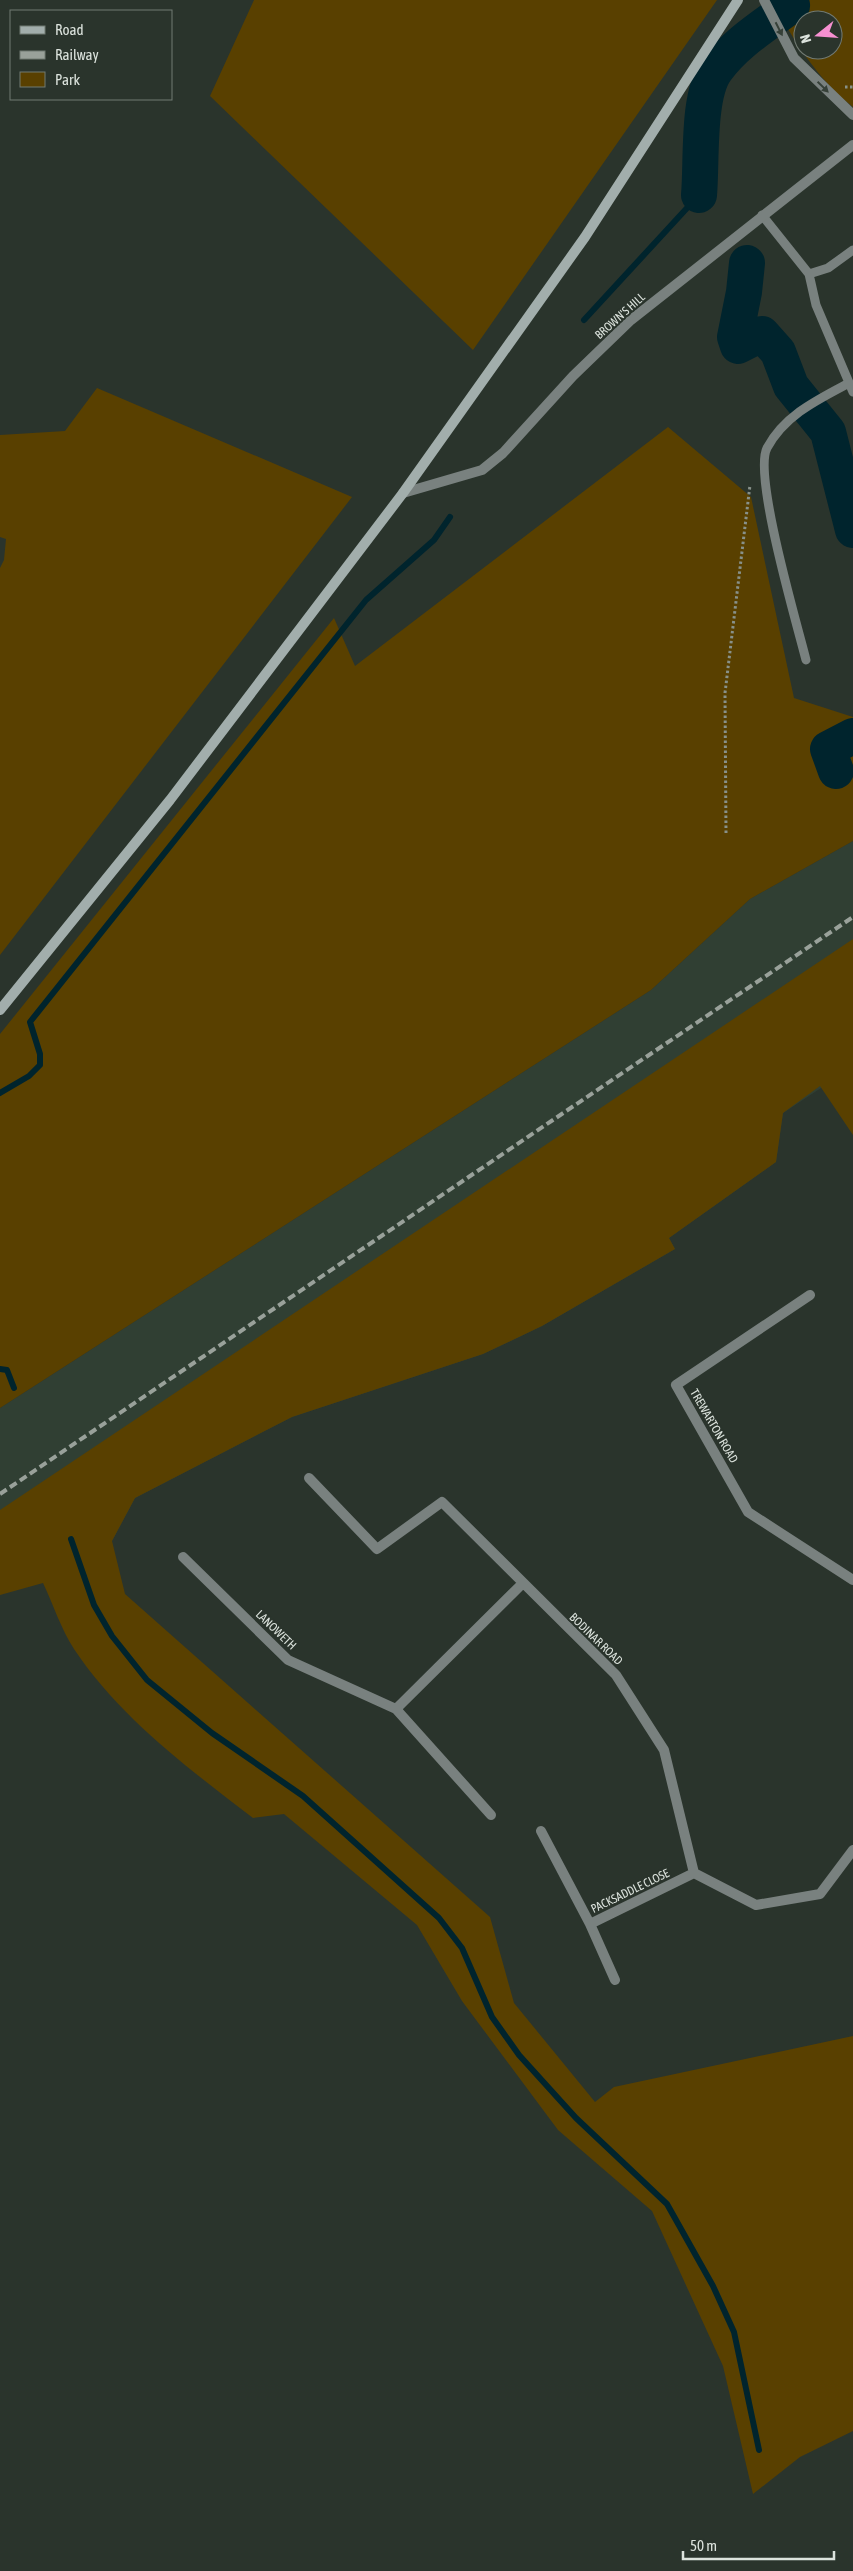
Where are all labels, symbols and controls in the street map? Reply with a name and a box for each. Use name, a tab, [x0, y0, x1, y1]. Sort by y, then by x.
legend	[10, 10, 172, 100]
north arrow	[793, 10, 843, 60]
text: Road	[55, 21, 84, 38]
one-way arrow	[775, 22, 783, 36]
text: N	[797, 33, 814, 45]
text: Railway	[55, 46, 99, 63]
text: Park	[55, 71, 80, 88]
one-way arrow	[817, 81, 829, 93]
street label: BROWN'S HILL	[592, 290, 648, 342]
street label: TREWARTON ROAD	[687, 1387, 741, 1466]
street label: LANOWETH	[253, 1607, 299, 1653]
street label: BODINAR ROAD	[566, 1610, 626, 1668]
street label: PACKSADDLE CLOSE	[589, 1866, 671, 1916]
scale bar	[683, 2528, 834, 2560]
text: 50 m	[690, 2537, 717, 2554]

